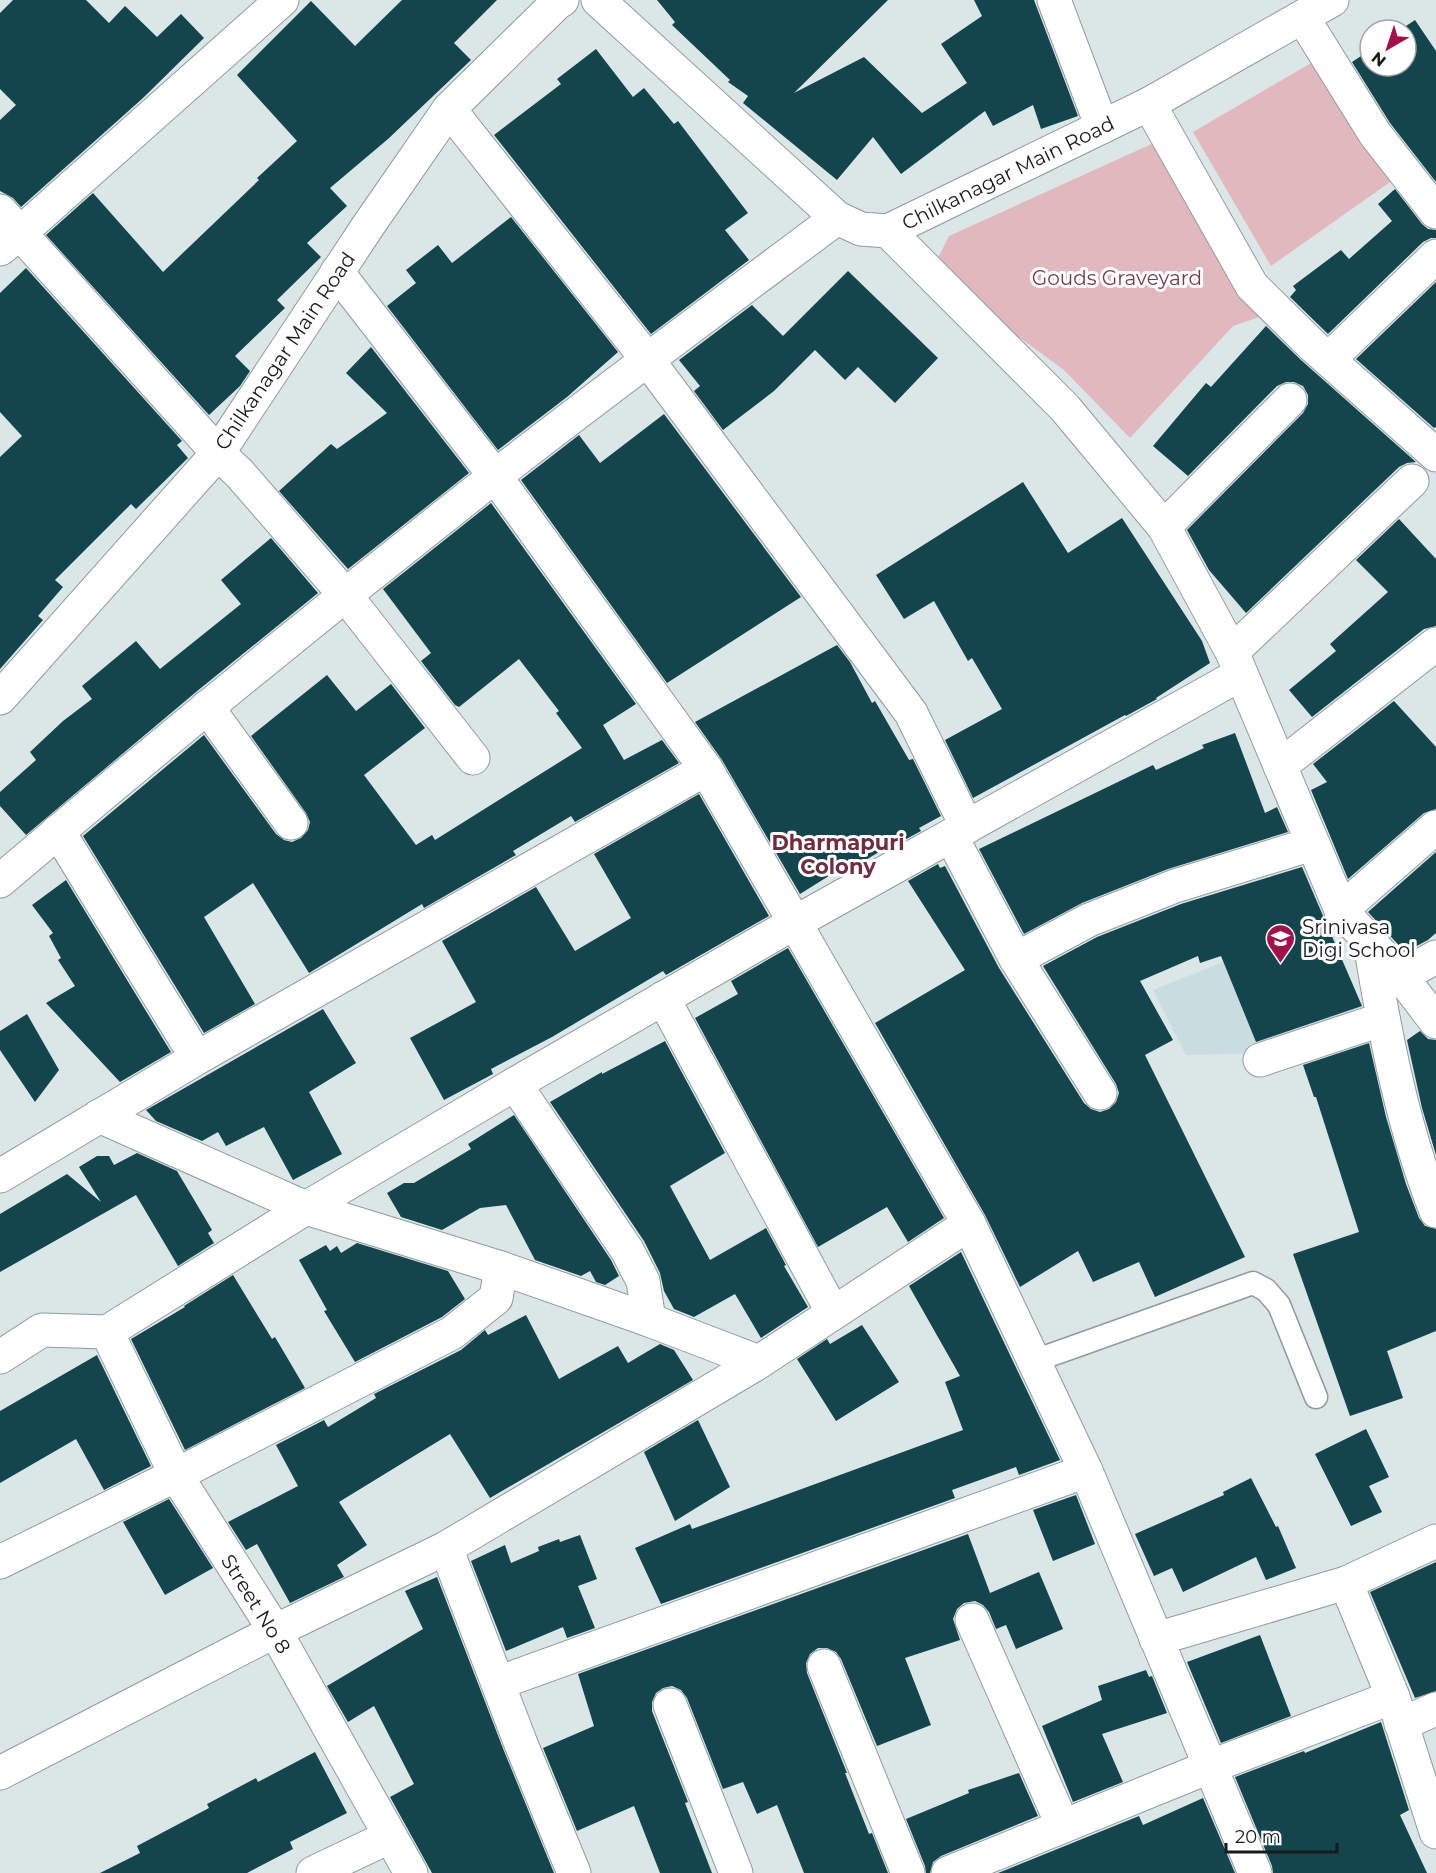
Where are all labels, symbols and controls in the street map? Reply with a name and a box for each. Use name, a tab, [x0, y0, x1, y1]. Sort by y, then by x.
north arrow	[1358, 18, 1418, 78]
text: N	[1368, 48, 1390, 71]
street label: Chilkanagar Main Road	[898, 111, 1118, 235]
street label: Chilkanagar Main Road	[210, 248, 360, 454]
park label: Gouds Graveyard	[1032, 266, 1202, 290]
district label: Dharmapuri Colony	[772, 830, 905, 879]
place label: Srinivasa Digi School	[1302, 915, 1416, 962]
school or university icon: Srinivasa Digi School	[1265, 922, 1297, 964]
street label: Street No 8	[216, 1550, 296, 1658]
scale bar	[1226, 1816, 1337, 1854]
text: 20 m	[1235, 1826, 1281, 1848]

